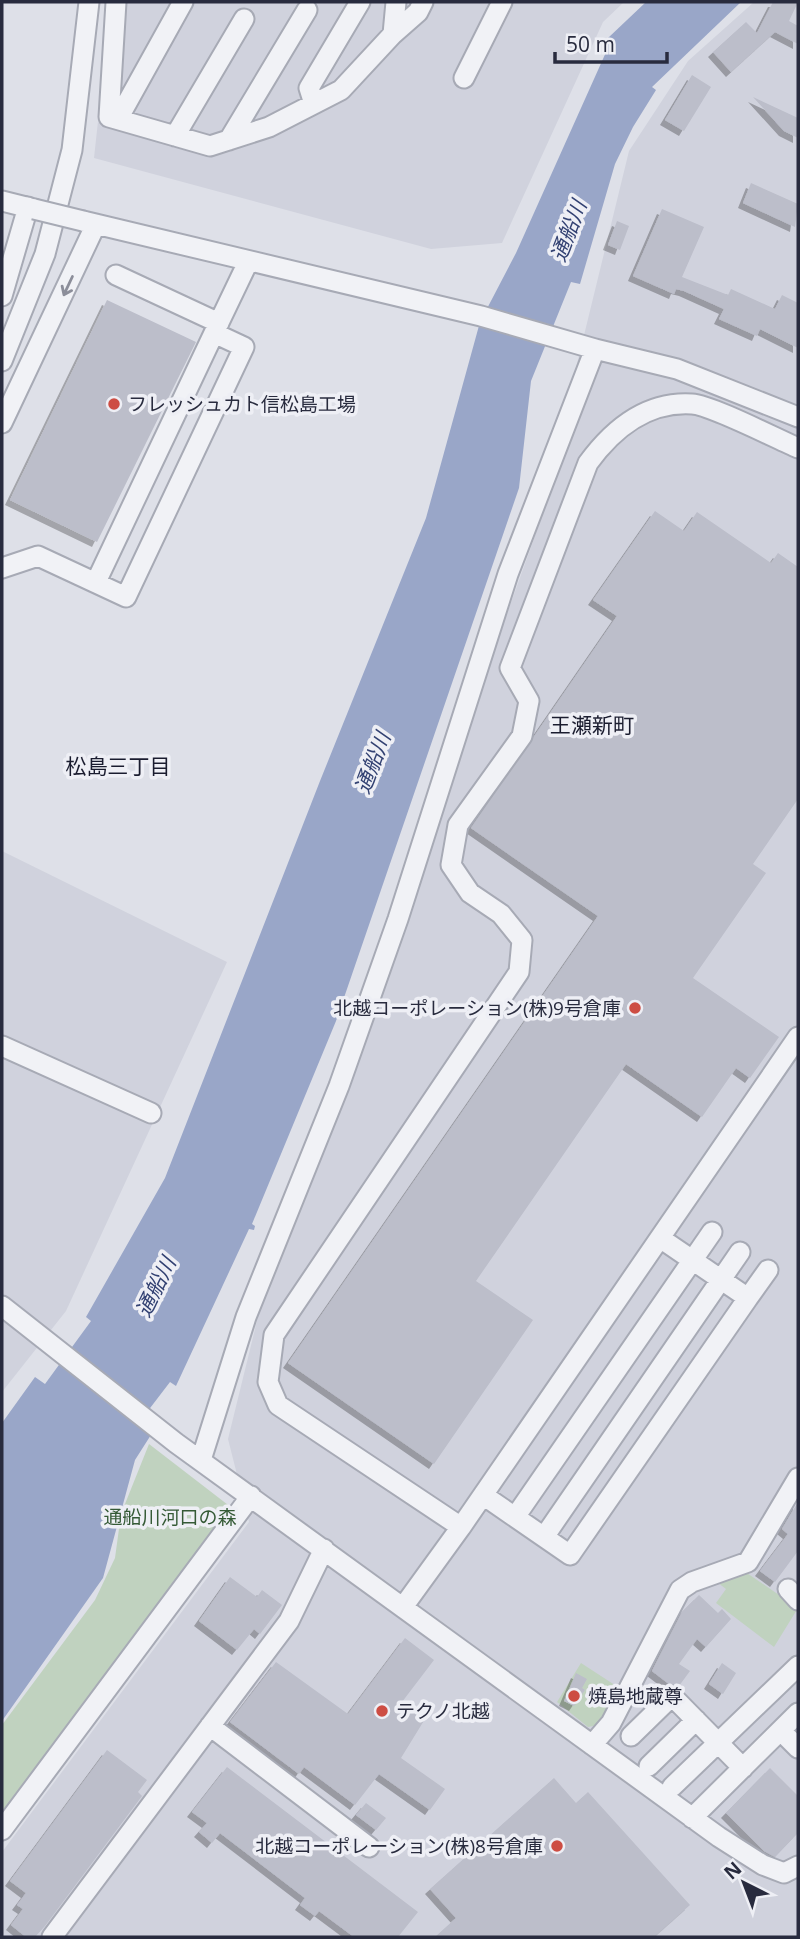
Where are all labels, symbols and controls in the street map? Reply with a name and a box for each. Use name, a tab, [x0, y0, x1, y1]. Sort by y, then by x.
scale bar	[555, 21, 667, 65]
text: 50 m	[566, 30, 615, 58]
water label: 通船川	[544, 194, 593, 265]
one-way arrow	[61, 275, 75, 296]
place label: フレッシュカト信松島工場	[128, 391, 356, 417]
marker: フレッシュカト信松島工場	[106, 396, 122, 412]
district label: 王瀬新町	[550, 711, 634, 739]
water label: 通船川	[348, 726, 397, 797]
district label: 松島三丁目	[66, 752, 171, 780]
place label: 北越コーポレーション(株)9号倉庫	[333, 995, 621, 1021]
marker: 北越コーポレーション(株)9号倉庫	[627, 1000, 643, 1016]
water label: 通船川	[129, 1250, 182, 1321]
park label: 通船川河口の森	[103, 1504, 237, 1530]
place label: 焼島地蔵尊	[588, 1683, 683, 1709]
marker: 焼島地蔵尊	[566, 1688, 582, 1704]
place label: テクノ北越	[396, 1698, 490, 1724]
marker: テクノ北越	[374, 1703, 390, 1719]
place label: 北越コーポレーション(株)8号倉庫	[255, 1833, 543, 1859]
marker: 北越コーポレーション(株)8号倉庫	[549, 1838, 565, 1854]
north arrow	[709, 1848, 779, 1918]
text: N	[718, 1856, 747, 1885]

